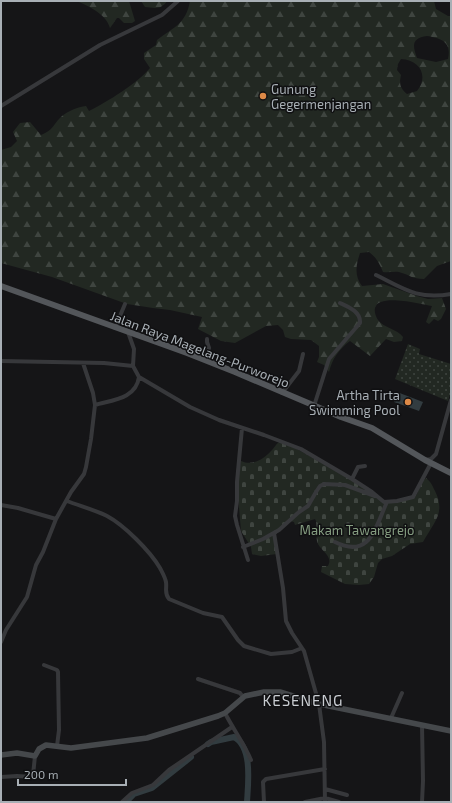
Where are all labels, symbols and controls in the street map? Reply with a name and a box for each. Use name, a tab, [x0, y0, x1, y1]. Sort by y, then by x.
place label: Gunung Gegermenjangan	[271, 81, 371, 112]
marker: Gunung Gegermenjangan	[258, 91, 268, 101]
street label: Jalan Raya Magelang-Purworejo	[108, 307, 292, 391]
place label: Artha Tirta Swimming Pool	[309, 387, 400, 418]
marker: Artha Tirta Swimming Pool	[403, 397, 413, 407]
park label: Makam Tawangrejo	[299, 522, 415, 538]
district label: KESENENG	[263, 691, 343, 709]
scale bar	[18, 761, 126, 787]
text: 200 m	[24, 767, 58, 781]

